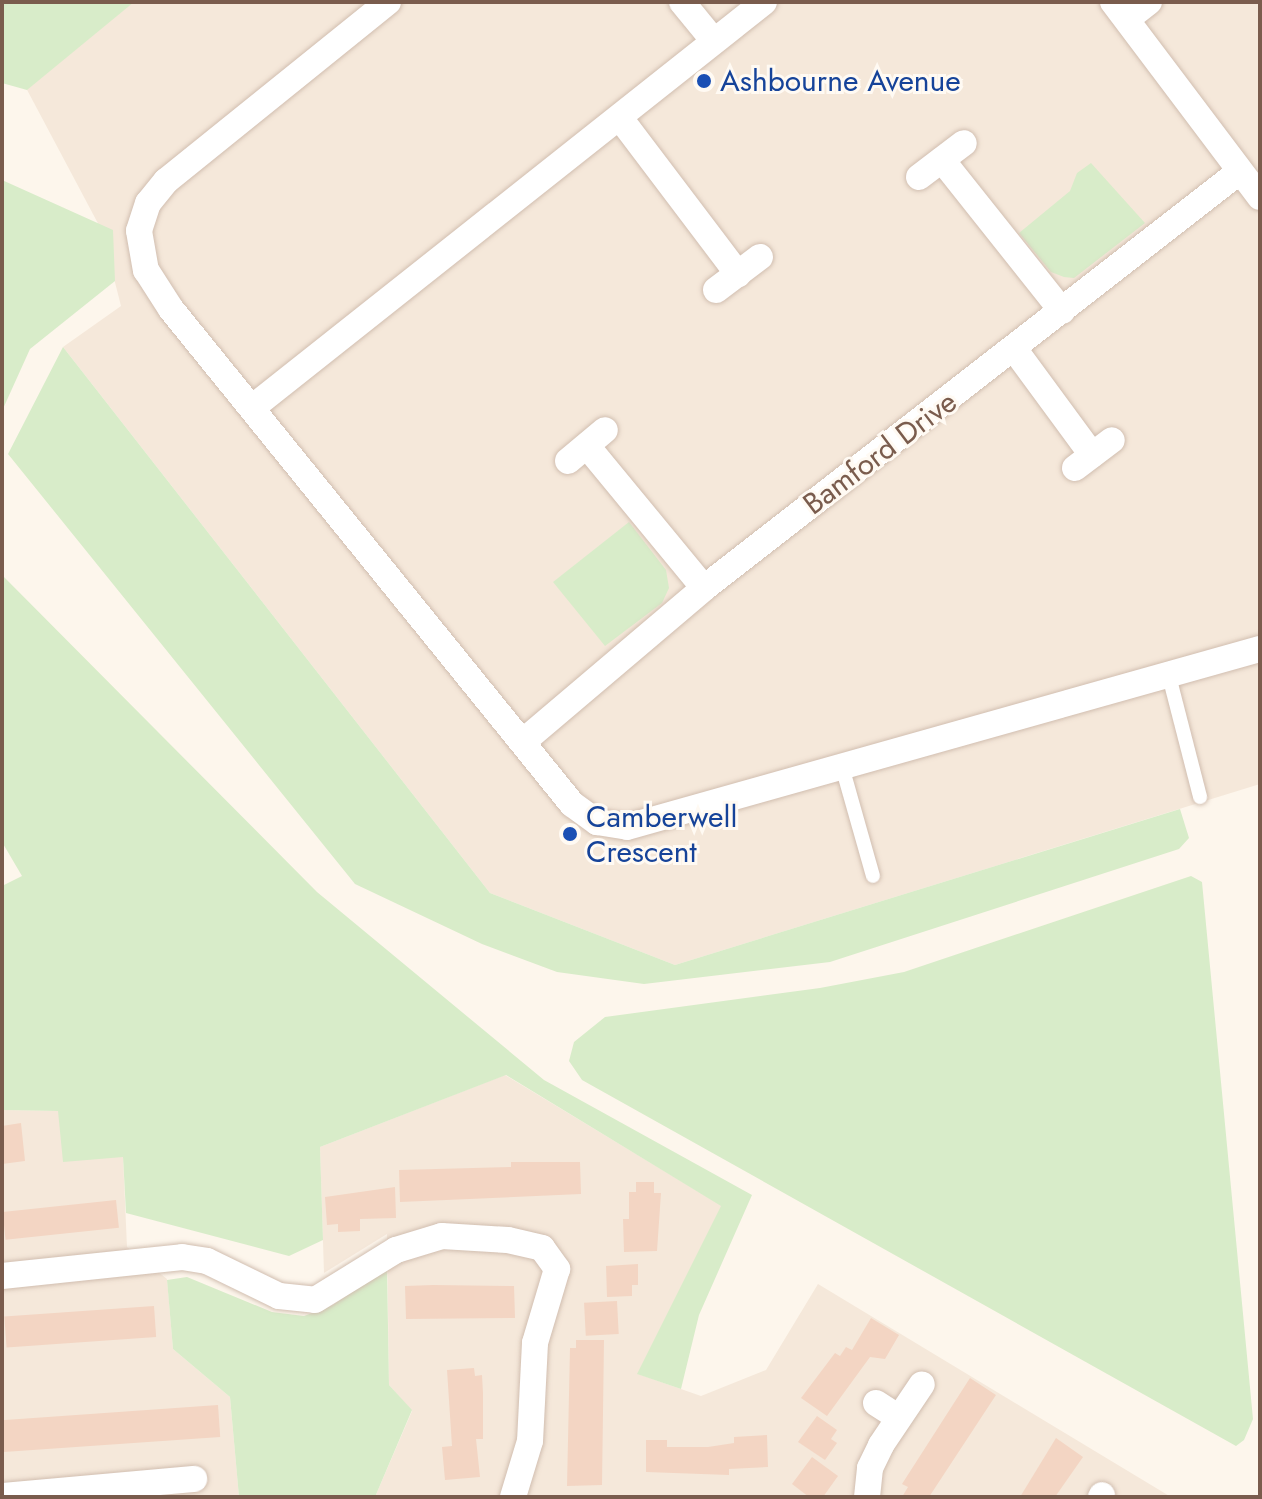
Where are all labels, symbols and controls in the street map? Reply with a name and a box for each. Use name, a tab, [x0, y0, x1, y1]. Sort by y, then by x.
place label: Ashbourne Avenue	[720, 63, 961, 99]
marker: Ashbourne Avenue	[695, 72, 713, 90]
street label: Bamford Drive	[796, 384, 964, 522]
place label: Camberwell Crescent	[586, 799, 737, 870]
marker: Camberwell Crescent	[561, 825, 579, 843]

